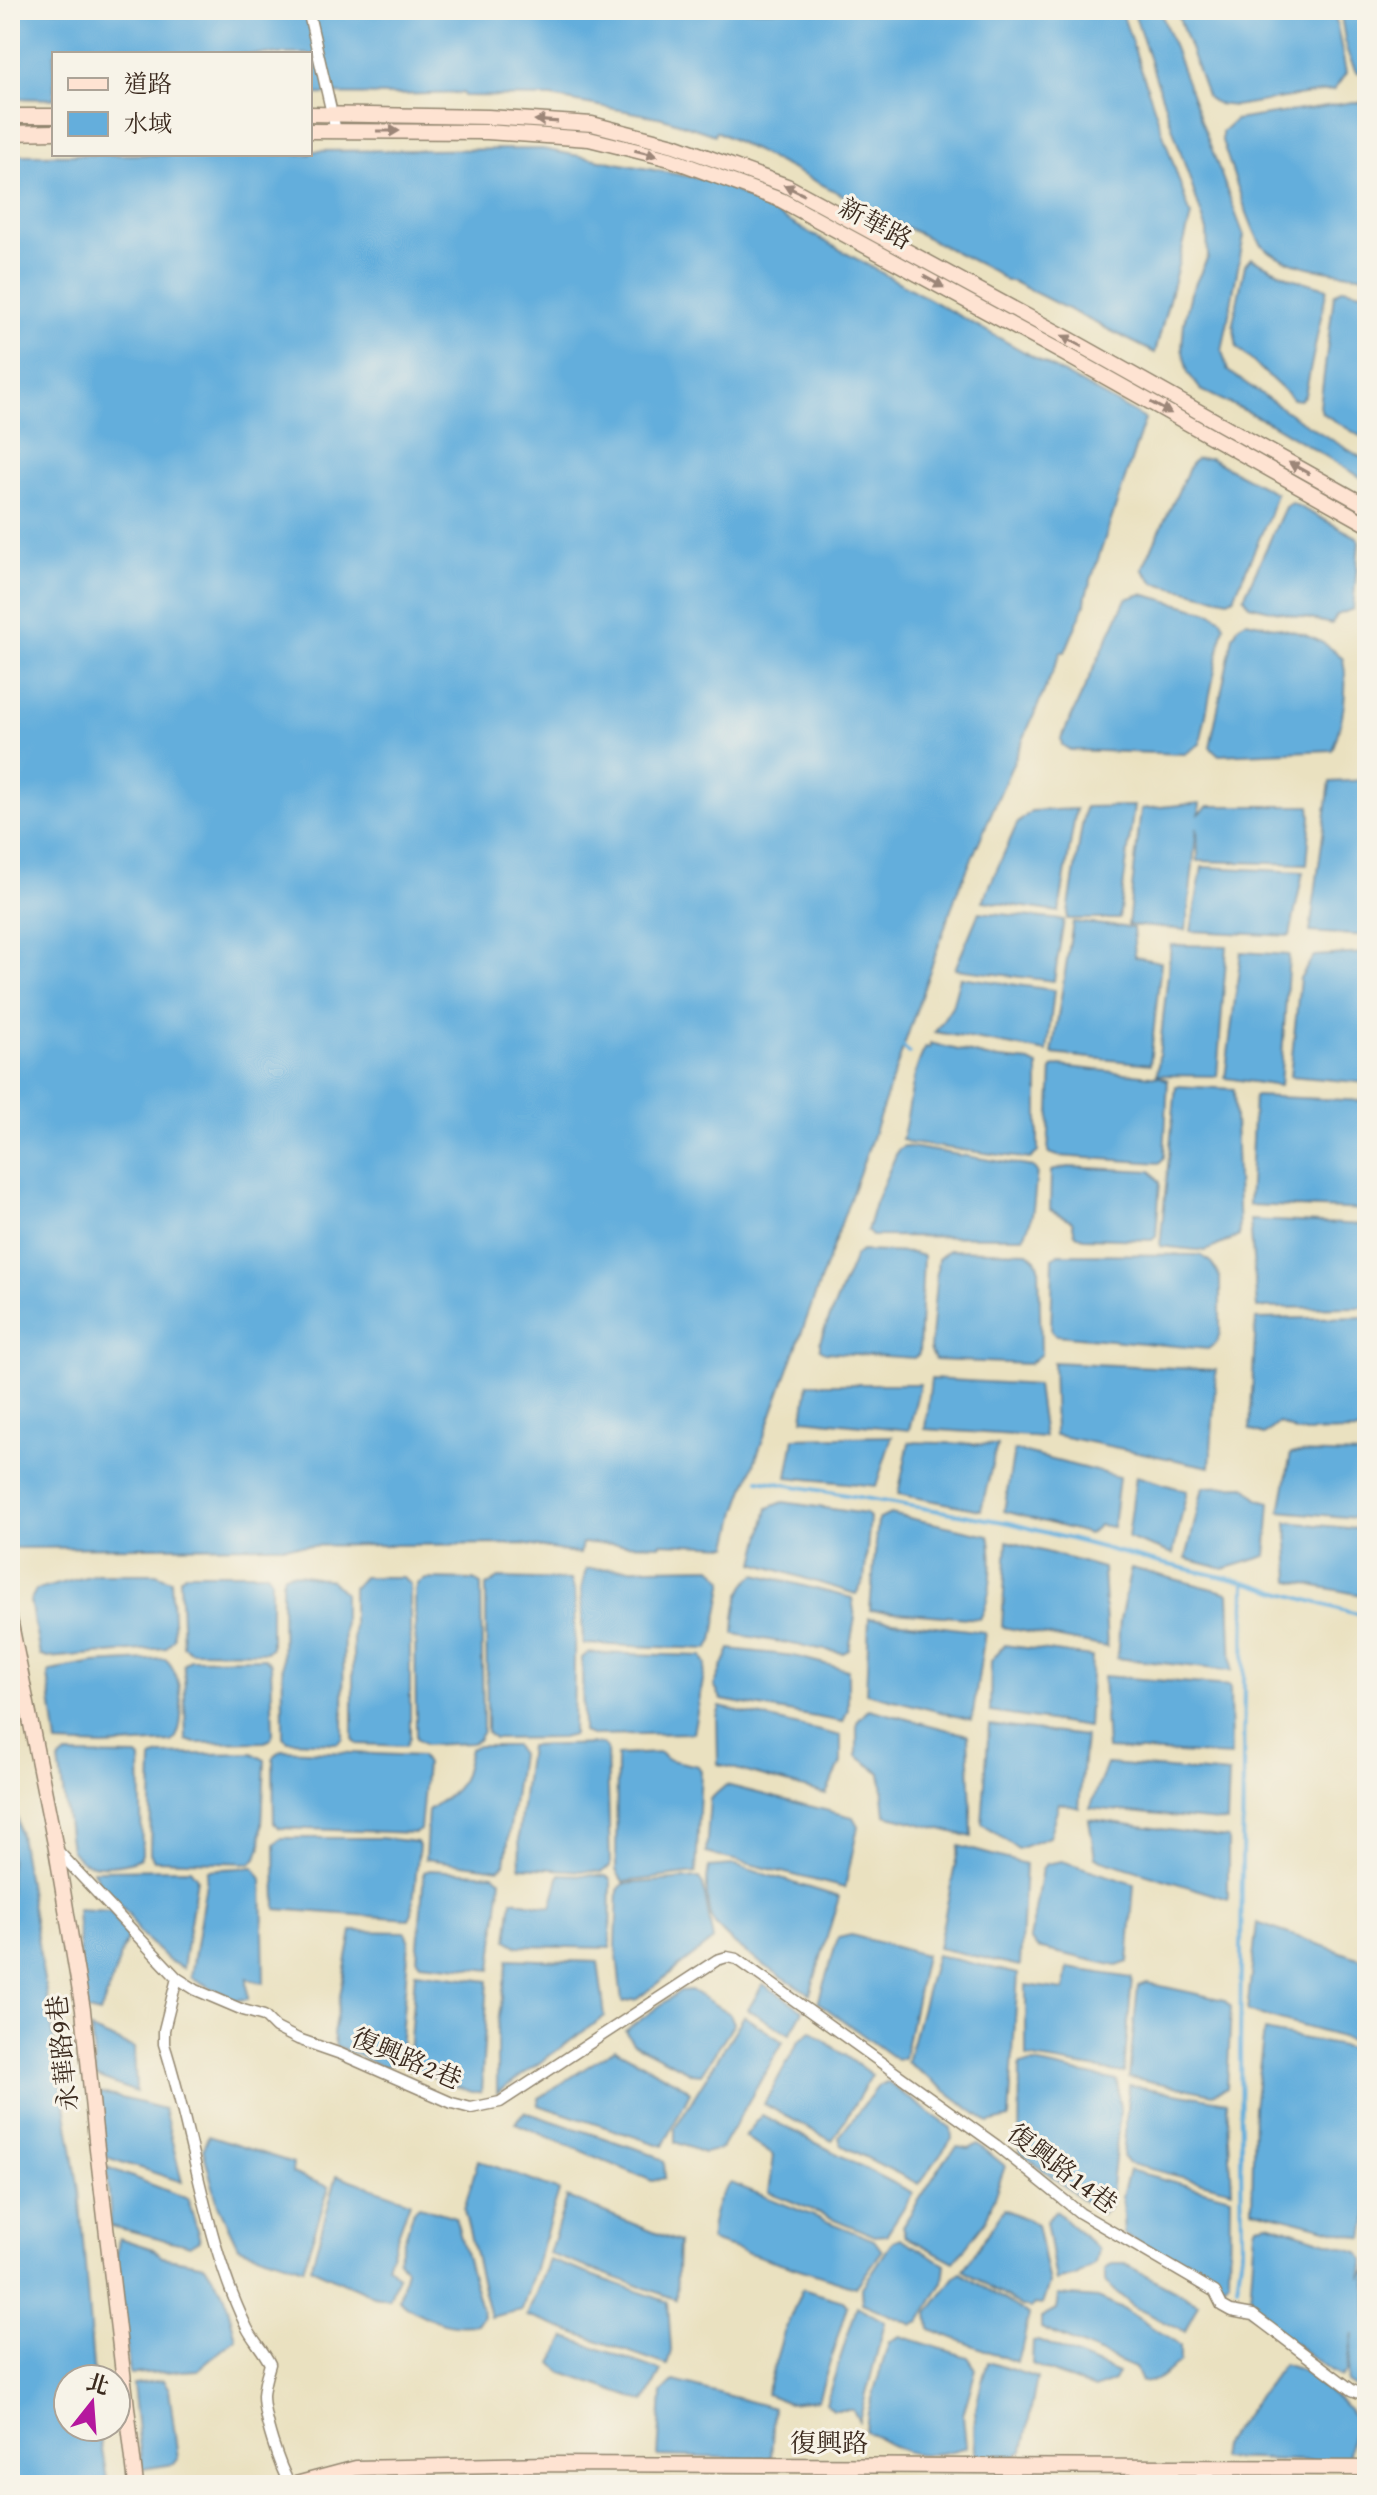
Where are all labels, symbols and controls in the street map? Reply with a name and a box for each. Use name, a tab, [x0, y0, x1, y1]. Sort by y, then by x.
legend	[52, 52, 312, 156]
text: 道路	[124, 66, 172, 101]
text: 水域	[124, 106, 172, 141]
one-way arrow	[533, 114, 558, 127]
one-way arrow	[376, 125, 401, 137]
one-way arrow	[634, 147, 659, 160]
one-way arrow	[783, 184, 806, 197]
street label: 新華路	[832, 187, 920, 259]
one-way arrow	[922, 275, 945, 288]
one-way arrow	[1061, 334, 1084, 347]
one-way arrow	[1150, 401, 1172, 415]
one-way arrow	[1288, 461, 1310, 475]
street label: 永華路9巷	[37, 1993, 87, 2113]
street label: 復興路2巷	[346, 2017, 468, 2099]
street label: 復興路14巷	[1000, 2114, 1126, 2222]
north arrow	[52, 2363, 132, 2443]
text: 北	[83, 2365, 113, 2402]
street label: 復興路	[790, 2423, 868, 2462]

